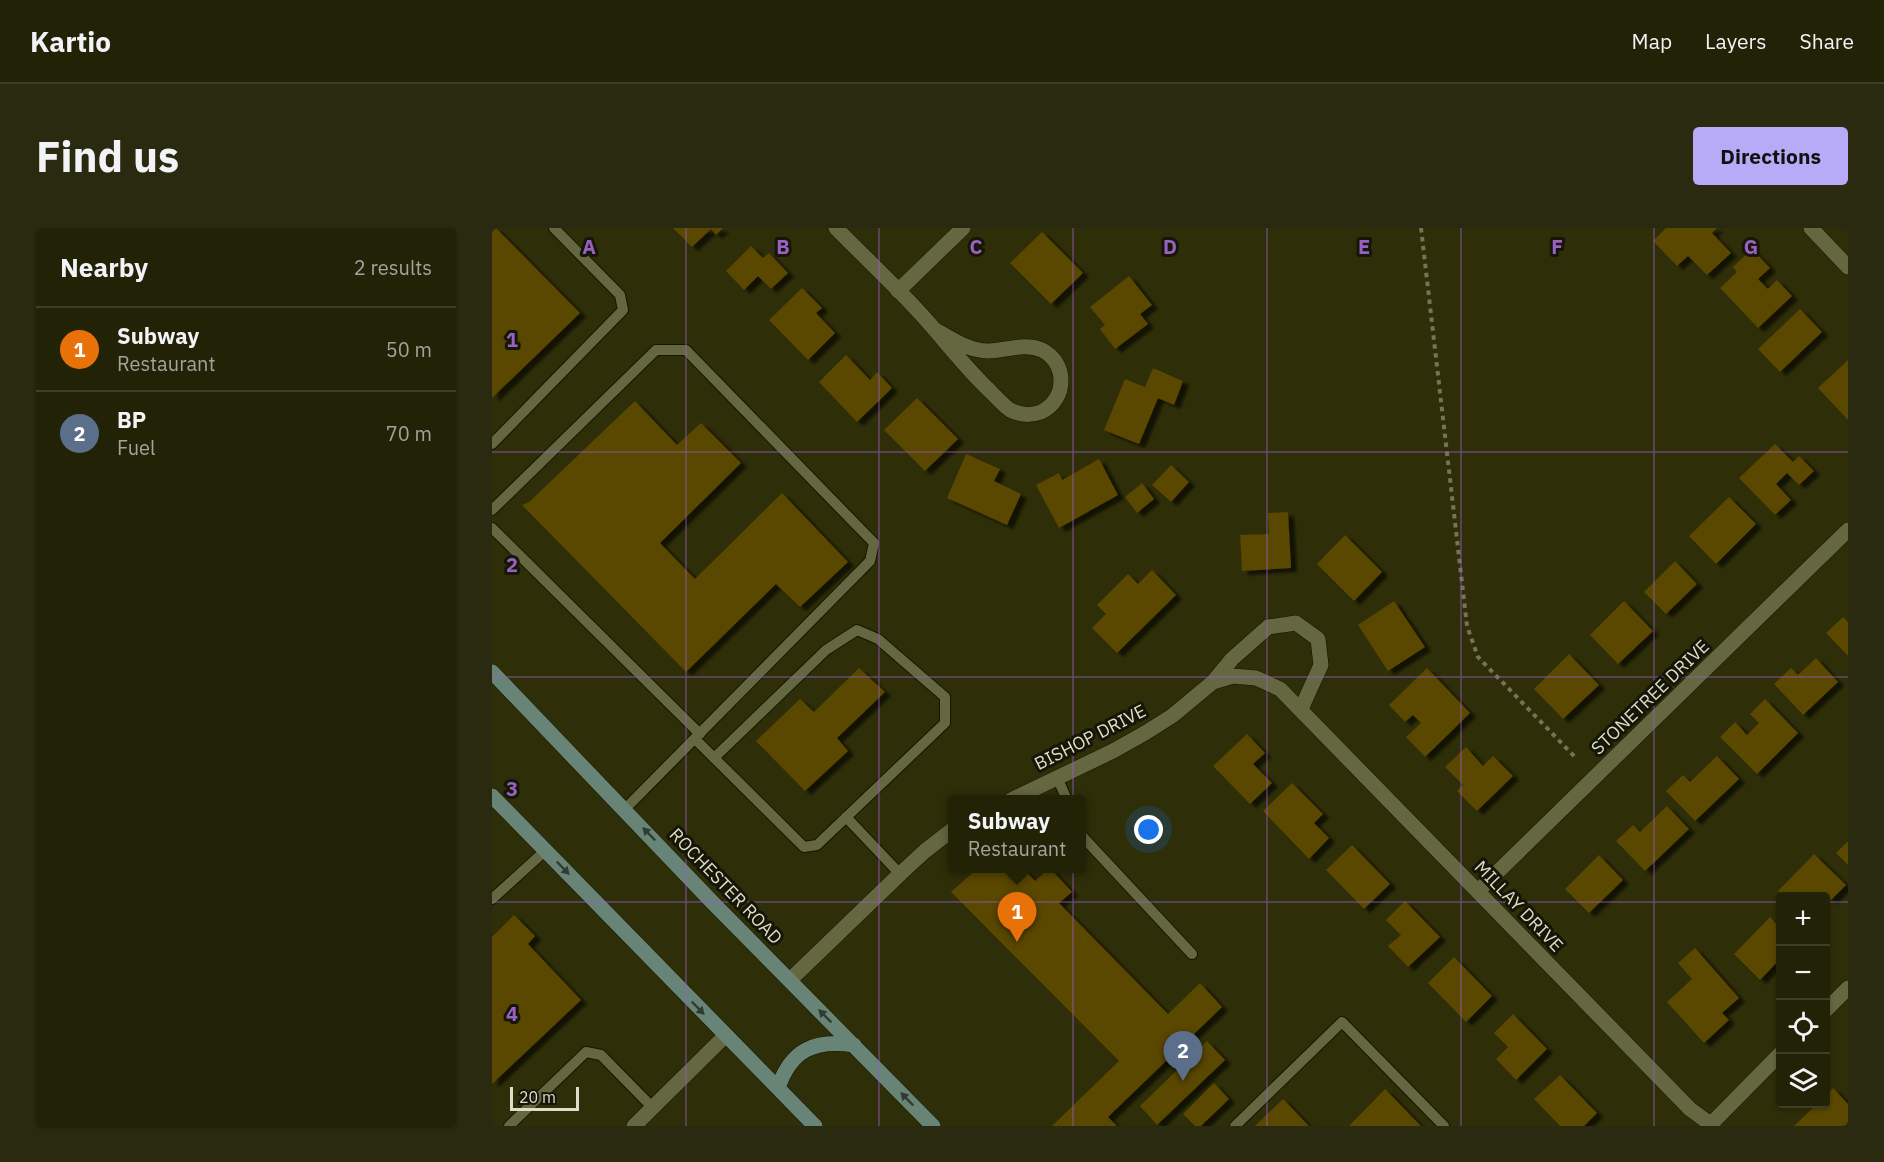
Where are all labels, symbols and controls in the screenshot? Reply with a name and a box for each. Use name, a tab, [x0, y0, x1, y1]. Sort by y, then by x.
text: Kartio	[30, 23, 111, 60]
text: Map	[1632, 27, 1672, 55]
text: Layers	[1705, 27, 1767, 55]
text: Share	[1800, 27, 1854, 55]
button: Directions	[1693, 127, 1848, 185]
text: Find us	[36, 129, 179, 184]
text: A	[582, 233, 596, 260]
text: B	[776, 233, 790, 260]
text: C	[969, 233, 983, 260]
text: D	[1163, 233, 1177, 260]
text: E	[1358, 233, 1370, 260]
text: F	[1551, 233, 1563, 260]
text: G	[1744, 233, 1758, 260]
text: Nearby	[60, 250, 148, 284]
text: 2 results	[354, 254, 432, 281]
text: Subway	[117, 321, 199, 350]
text: 1	[506, 326, 518, 353]
text: 1	[74, 336, 86, 363]
text: 50 m	[386, 336, 432, 363]
text: Restaurant	[117, 350, 215, 377]
text: BP	[117, 405, 146, 434]
text: 2	[74, 420, 86, 447]
text: 70 m	[386, 420, 432, 447]
text: Fuel	[117, 434, 155, 461]
text: 2	[506, 551, 518, 578]
street label: STONETREE DRIVE	[1586, 635, 1714, 759]
street label: BISHOP DRIVE	[1030, 699, 1150, 775]
text: 3	[506, 775, 518, 802]
popup	[948, 795, 1086, 873]
text: Subway	[968, 806, 1050, 835]
your location	[1134, 815, 1163, 844]
street label: ROCHESTER ROAD	[665, 823, 787, 949]
one-way arrow	[642, 828, 656, 842]
text: Restaurant	[968, 835, 1066, 862]
street label: MILLAY DRIVE	[1470, 856, 1568, 956]
one-way arrow	[555, 860, 569, 874]
pin: 1	[998, 892, 1036, 942]
map controls	[1776, 892, 1830, 1108]
button: +	[1776, 892, 1830, 946]
button: −	[1776, 946, 1830, 1000]
text: 4	[506, 1000, 518, 1027]
button: locate	[1776, 1000, 1830, 1054]
one-way arrow	[691, 1001, 705, 1016]
one-way arrow	[818, 1009, 832, 1024]
pin: 2	[1164, 1032, 1202, 1081]
button: layers	[1776, 1054, 1830, 1108]
scale bar	[510, 1084, 579, 1112]
text: 20 m	[519, 1087, 556, 1107]
one-way arrow	[900, 1092, 914, 1107]

